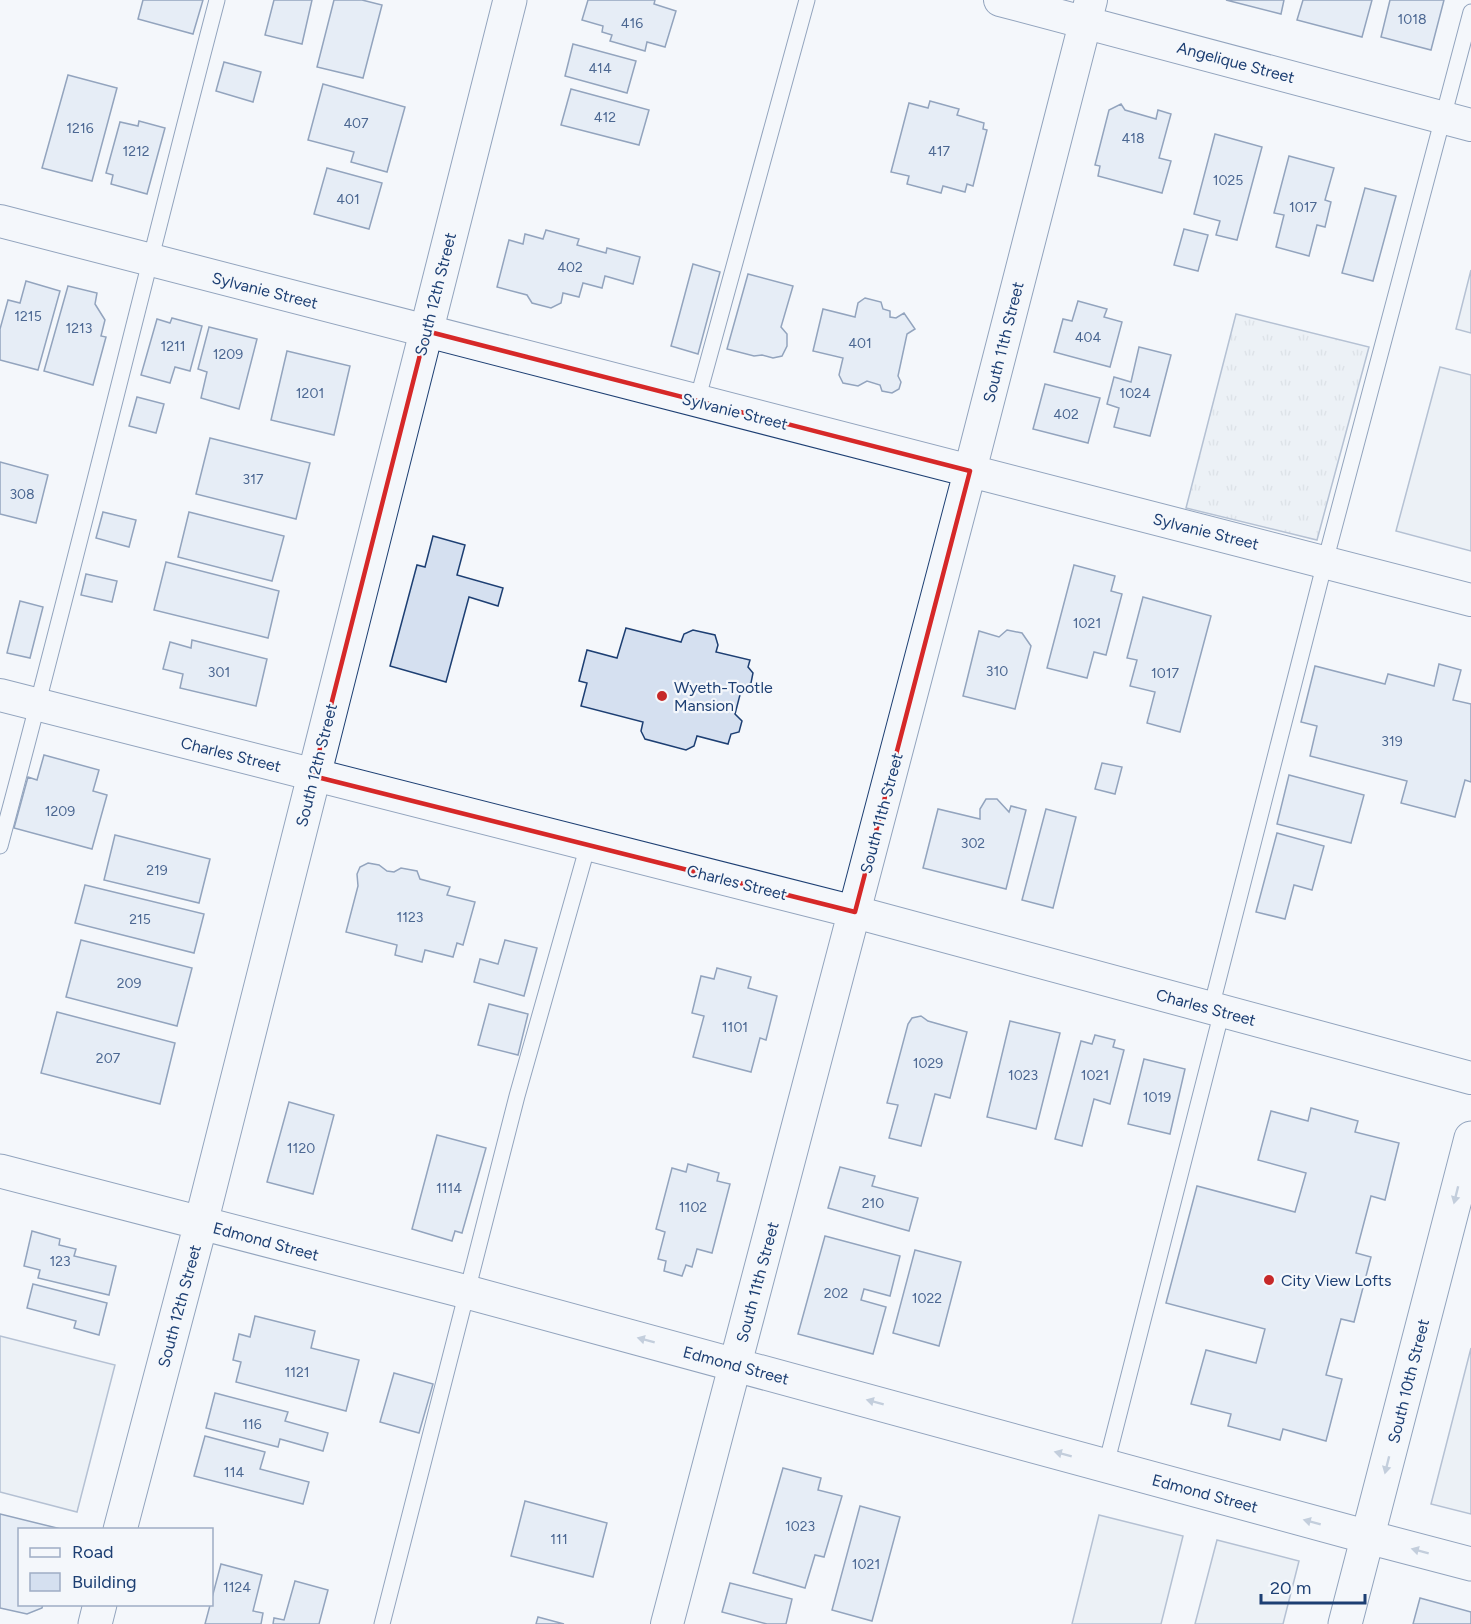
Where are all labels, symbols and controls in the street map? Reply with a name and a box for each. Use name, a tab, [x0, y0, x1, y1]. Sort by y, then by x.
house number: 1018	[1397, 11, 1427, 28]
house number: 416	[621, 15, 643, 32]
street label: Angelique Street	[1175, 38, 1297, 87]
house number: 414	[588, 60, 612, 77]
house number: 412	[594, 109, 616, 126]
house number: 407	[343, 115, 369, 132]
house number: 1216	[66, 120, 94, 137]
house number: 418	[1121, 130, 1145, 147]
house number: 1212	[122, 143, 150, 160]
house number: 417	[928, 143, 950, 160]
house number: 1025	[1213, 172, 1243, 189]
house number: 401	[336, 191, 360, 208]
house number: 1017	[1289, 199, 1318, 216]
street label: South 12th Street	[411, 231, 460, 358]
house number: 402	[557, 259, 583, 276]
street label: Sylvanie Street	[210, 268, 320, 313]
street label: South 11th Street	[979, 280, 1028, 405]
house number: 1215	[14, 308, 42, 325]
house number: 1213	[65, 320, 93, 337]
house number: 404	[1075, 329, 1101, 346]
house number: 401	[848, 335, 872, 352]
house number: 1211	[160, 338, 186, 355]
house number: 1209	[213, 346, 243, 363]
house number: 1201	[296, 385, 324, 402]
house number: 1024	[1119, 385, 1151, 402]
street label: Sylvanie Street	[680, 389, 790, 434]
house number: 402	[1053, 406, 1079, 423]
house number: 317	[243, 471, 264, 488]
house number: 308	[9, 486, 35, 503]
street label: Sylvanie Street	[1151, 509, 1261, 554]
house number: 1021	[1073, 615, 1101, 632]
house number: 310	[986, 663, 1008, 680]
house number: 301	[208, 664, 230, 681]
house number: 1017	[1151, 665, 1180, 682]
place label: Wyeth-Tootle Mansion	[674, 678, 773, 715]
marker: Wyeth-Tootle Mansion	[655, 689, 669, 703]
street label: South 12th Street	[292, 702, 341, 829]
street label: Charles Street	[179, 733, 283, 776]
house number: 319	[1381, 733, 1403, 750]
street label: South 11th Street	[856, 751, 907, 875]
house number: 1209	[45, 803, 75, 820]
house number: 302	[961, 835, 985, 852]
street label: Charles Street	[685, 861, 789, 904]
house number: 219	[146, 862, 168, 879]
house number: 1123	[396, 909, 424, 926]
house number: 215	[129, 911, 151, 928]
house number: 209	[117, 975, 141, 992]
street label: Charles Street	[1154, 985, 1258, 1030]
house number: 1101	[722, 1019, 748, 1036]
house number: 207	[96, 1050, 121, 1067]
house number: 1029	[913, 1055, 943, 1072]
house number: 1023	[1008, 1067, 1038, 1084]
house number: 1021	[1081, 1067, 1109, 1084]
house number: 1019	[1143, 1089, 1171, 1106]
house number: 1120	[287, 1140, 315, 1157]
house number: 1114	[436, 1180, 462, 1197]
one-way arrow	[1451, 1186, 1461, 1204]
house number: 210	[862, 1195, 884, 1212]
house number: 1102	[679, 1199, 707, 1216]
street label: Edmond Street	[211, 1218, 321, 1265]
street label: South 11th Street	[732, 1220, 783, 1344]
street label: South 12th Street	[154, 1243, 205, 1370]
house number: 123	[49, 1253, 71, 1270]
place label: City View Lofts	[1281, 1271, 1392, 1290]
marker: City View Lofts	[1262, 1273, 1276, 1287]
house number: 202	[824, 1285, 848, 1302]
house number: 1022	[912, 1290, 942, 1307]
street label: South 10th Street	[1384, 1317, 1433, 1445]
one-way arrow	[637, 1335, 655, 1345]
street label: Edmond Street	[681, 1342, 791, 1389]
house number: 1121	[284, 1364, 310, 1381]
one-way arrow	[866, 1397, 884, 1407]
house number: 116	[242, 1416, 262, 1433]
one-way arrow	[1054, 1448, 1072, 1458]
one-way arrow	[1381, 1456, 1391, 1474]
house number: 114	[224, 1464, 244, 1481]
street label: Edmond Street	[1150, 1470, 1260, 1517]
one-way arrow	[1303, 1517, 1321, 1526]
house number: 1023	[785, 1518, 815, 1535]
legend	[18, 1528, 213, 1606]
house number: 111	[550, 1531, 568, 1548]
text: Road	[72, 1541, 113, 1563]
one-way arrow	[1410, 1546, 1428, 1555]
house number: 1021	[852, 1556, 880, 1573]
scale bar	[1261, 1567, 1364, 1605]
text: Building	[72, 1571, 137, 1593]
text: 20 m	[1270, 1577, 1311, 1599]
house number: 1124	[223, 1579, 251, 1596]

